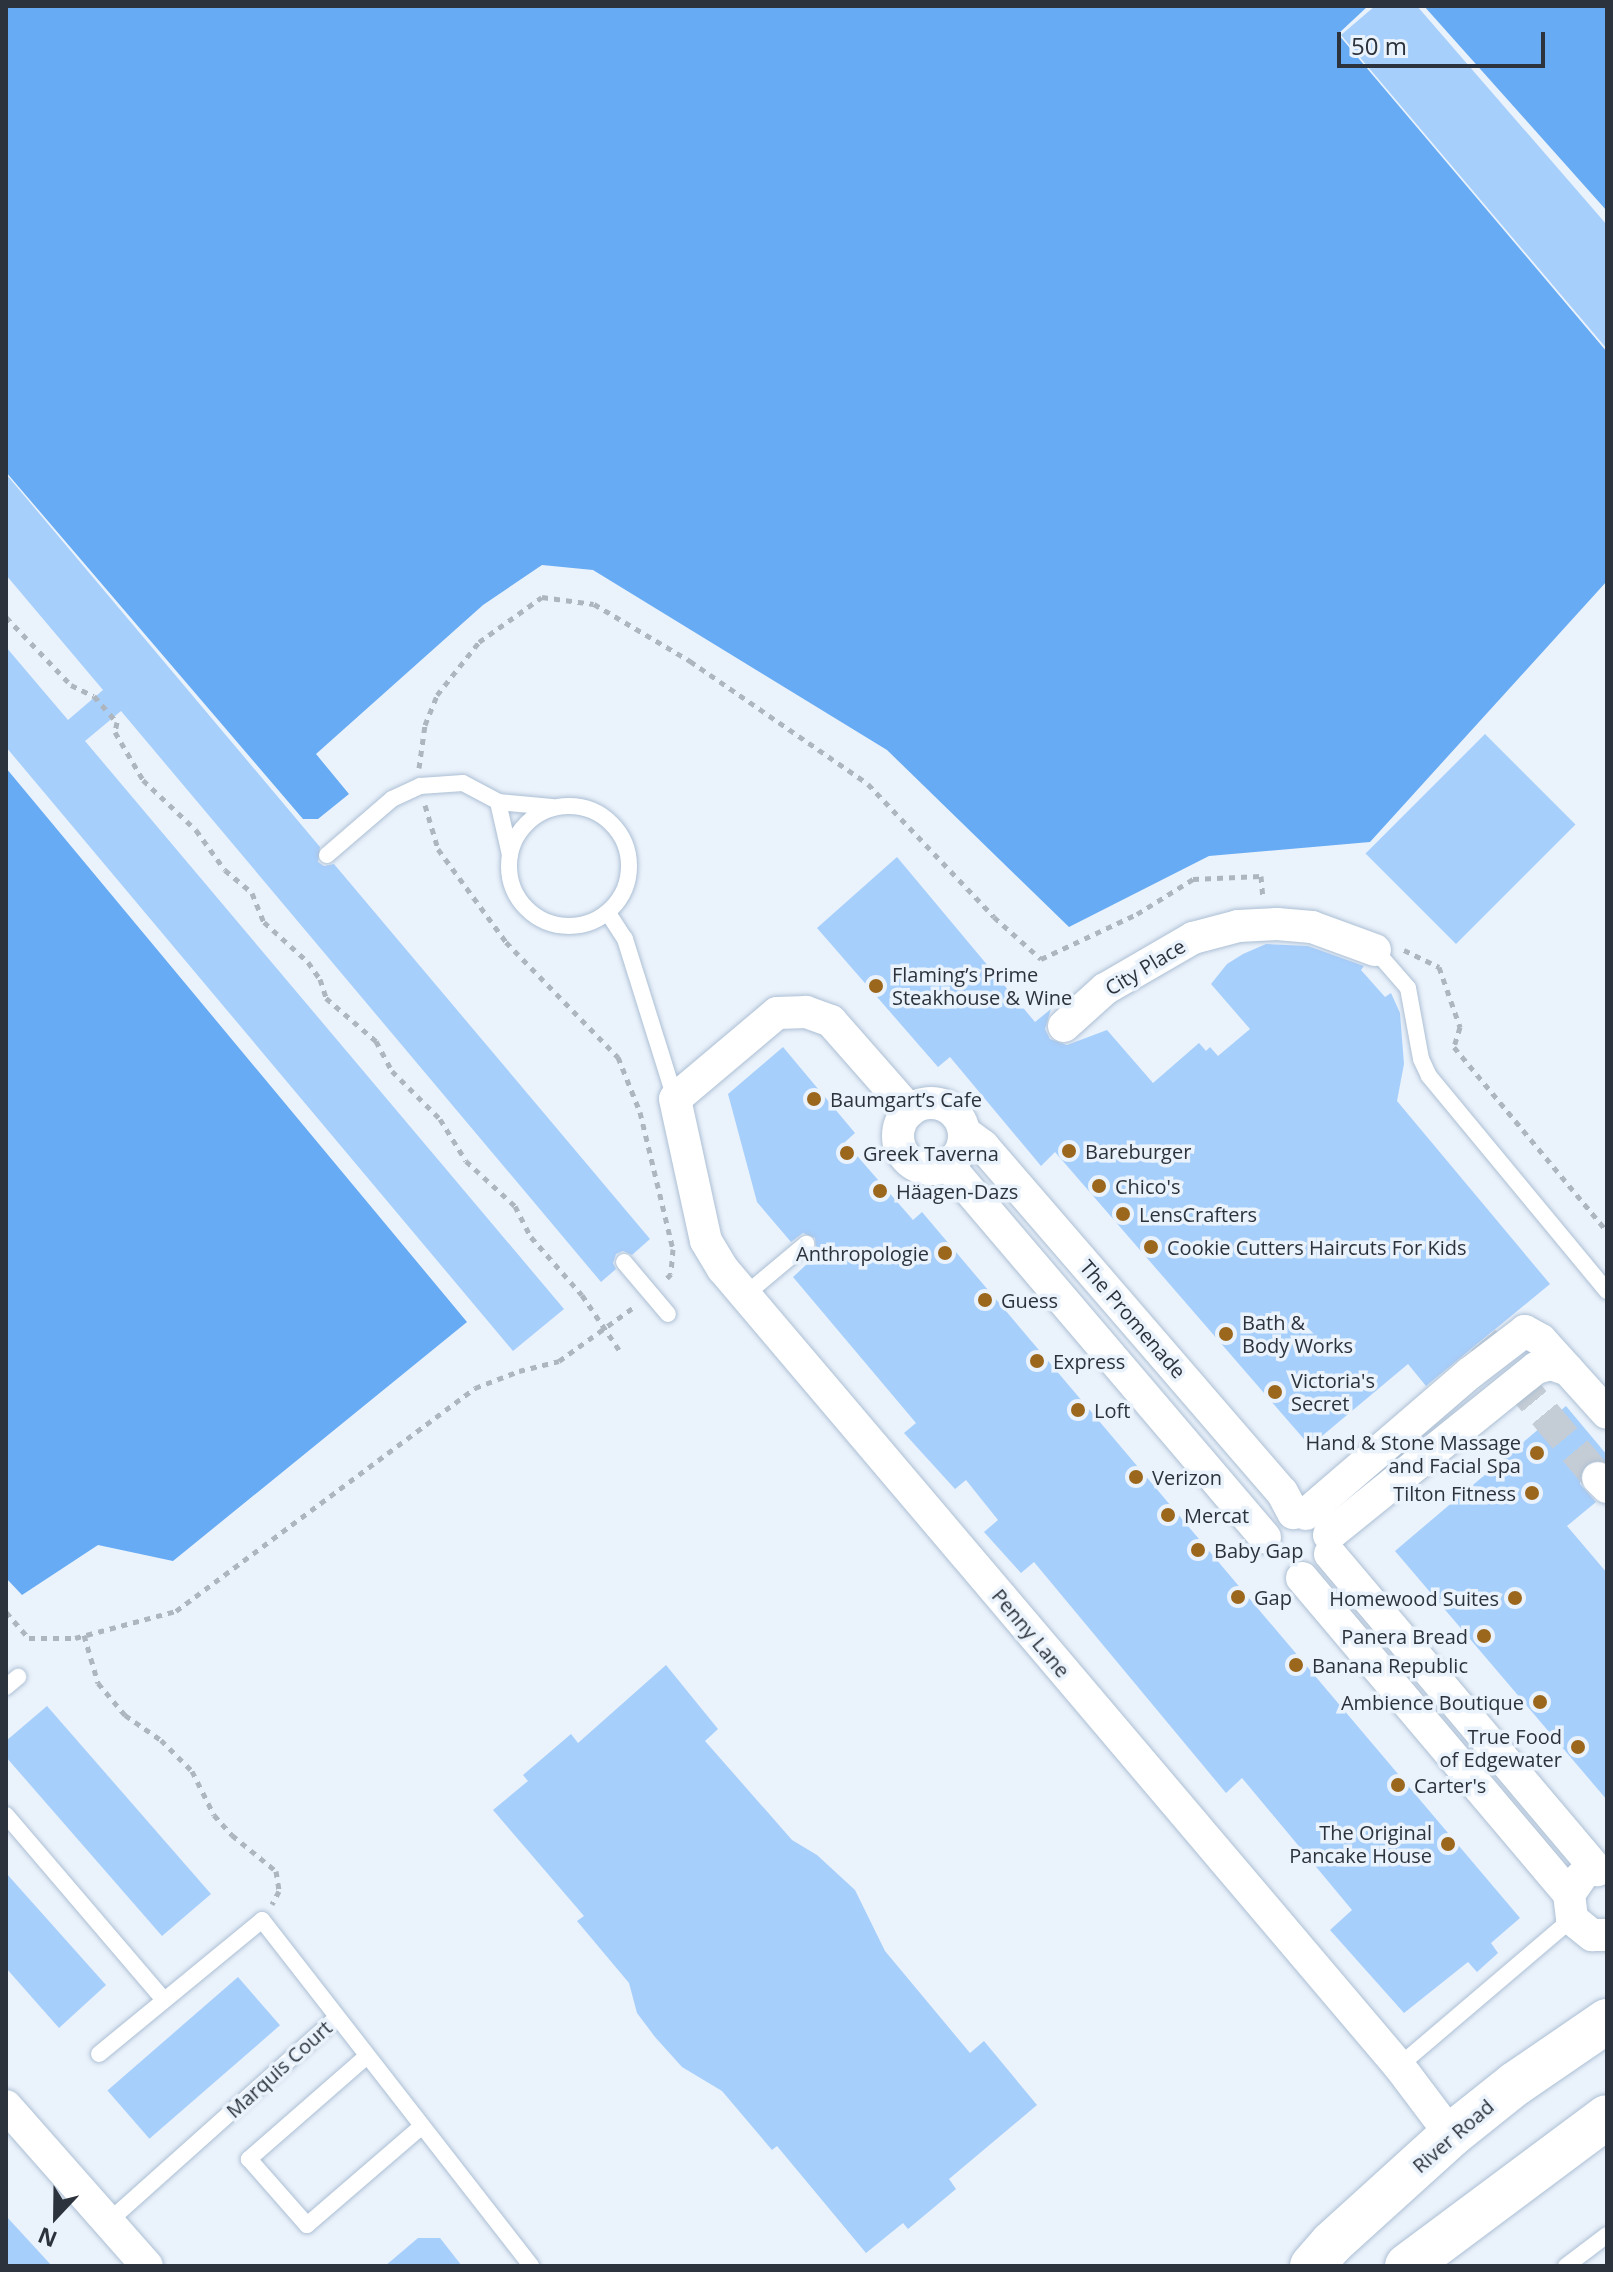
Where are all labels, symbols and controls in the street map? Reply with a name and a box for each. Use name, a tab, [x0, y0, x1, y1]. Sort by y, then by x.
scale bar	[1341, 16, 1549, 66]
text: 50 m	[1351, 29, 1407, 62]
street label: City Place	[1101, 934, 1189, 1000]
place label: Flaming’s Prime Steakhouse & Wine	[892, 962, 1072, 1009]
marker: Flaming’s Prime Steakhouse & Wine	[867, 977, 885, 995]
place label: Baumgart’s Cafe	[830, 1087, 982, 1111]
marker: Baumgart’s Cafe	[805, 1090, 823, 1108]
place label: Bareburger	[1085, 1139, 1191, 1163]
place label: Greek Taverna	[863, 1141, 999, 1165]
marker: Bareburger	[1060, 1142, 1078, 1160]
marker: Greek Taverna	[838, 1144, 856, 1162]
place label: Chico's	[1115, 1174, 1180, 1198]
marker: Chico's	[1090, 1177, 1108, 1195]
place label: Häagen-Dazs	[896, 1179, 1018, 1203]
marker: Häagen-Dazs	[871, 1182, 889, 1200]
place label: LensCrafters	[1139, 1202, 1257, 1226]
marker: LensCrafters	[1114, 1205, 1132, 1223]
place label: Cookie Cutters Haircuts For Kids	[1167, 1235, 1466, 1259]
marker: Cookie Cutters Haircuts For Kids	[1142, 1238, 1160, 1256]
place label: Anthropologie	[796, 1241, 929, 1265]
marker: Anthropologie	[936, 1244, 954, 1262]
street label: The Promenade	[1075, 1255, 1191, 1383]
place label: Guess	[1001, 1288, 1058, 1312]
marker: Guess	[976, 1291, 994, 1309]
place label: Bath & Body Works	[1242, 1310, 1353, 1357]
marker: Bath & Body Works	[1217, 1325, 1235, 1343]
place label: Express	[1053, 1349, 1125, 1373]
marker: Express	[1028, 1352, 1046, 1370]
place label: Victoria's Secret	[1291, 1368, 1375, 1415]
marker: Victoria's Secret	[1266, 1383, 1284, 1401]
place label: Loft	[1094, 1398, 1130, 1422]
marker: Loft	[1069, 1401, 1087, 1419]
place label: Hand & Stone Massage and Facial Spa	[1305, 1430, 1521, 1477]
marker: Hand & Stone Massage and Facial Spa	[1528, 1444, 1546, 1462]
place label: Verizon	[1152, 1465, 1222, 1489]
marker: Verizon	[1127, 1468, 1145, 1486]
place label: Tilton Fitness	[1393, 1481, 1516, 1505]
marker: Tilton Fitness	[1523, 1484, 1541, 1502]
place label: Mercat	[1184, 1503, 1249, 1527]
marker: Mercat	[1159, 1506, 1177, 1524]
place label: Baby Gap	[1214, 1538, 1303, 1562]
marker: Baby Gap	[1189, 1541, 1207, 1559]
street label: Penny Lane	[987, 1584, 1075, 1682]
place label: Gap	[1254, 1585, 1292, 1609]
place label: Homewood Suites	[1329, 1586, 1499, 1610]
marker: Gap	[1229, 1588, 1247, 1606]
marker: Homewood Suites	[1506, 1589, 1524, 1607]
place label: Panera Bread	[1341, 1624, 1468, 1648]
marker: Panera Bread	[1475, 1627, 1493, 1645]
place label: Banana Republic	[1312, 1653, 1468, 1677]
marker: Banana Republic	[1287, 1656, 1305, 1674]
place label: Ambience Boutique	[1341, 1690, 1524, 1714]
marker: Ambience Boutique	[1531, 1693, 1549, 1711]
place label: True Food of Edgewater	[1439, 1724, 1562, 1771]
marker: True Food of Edgewater	[1569, 1738, 1587, 1756]
place label: Carter's	[1414, 1773, 1486, 1797]
marker: Carter's	[1389, 1776, 1407, 1794]
place label: The Original Pancake House	[1289, 1820, 1432, 1867]
marker: The Original Pancake House	[1439, 1835, 1457, 1853]
street label: Marquis Court	[221, 2015, 337, 2123]
street label: River Road	[1408, 2094, 1498, 2178]
north arrow	[16, 2176, 96, 2256]
text: N	[33, 2221, 61, 2256]

